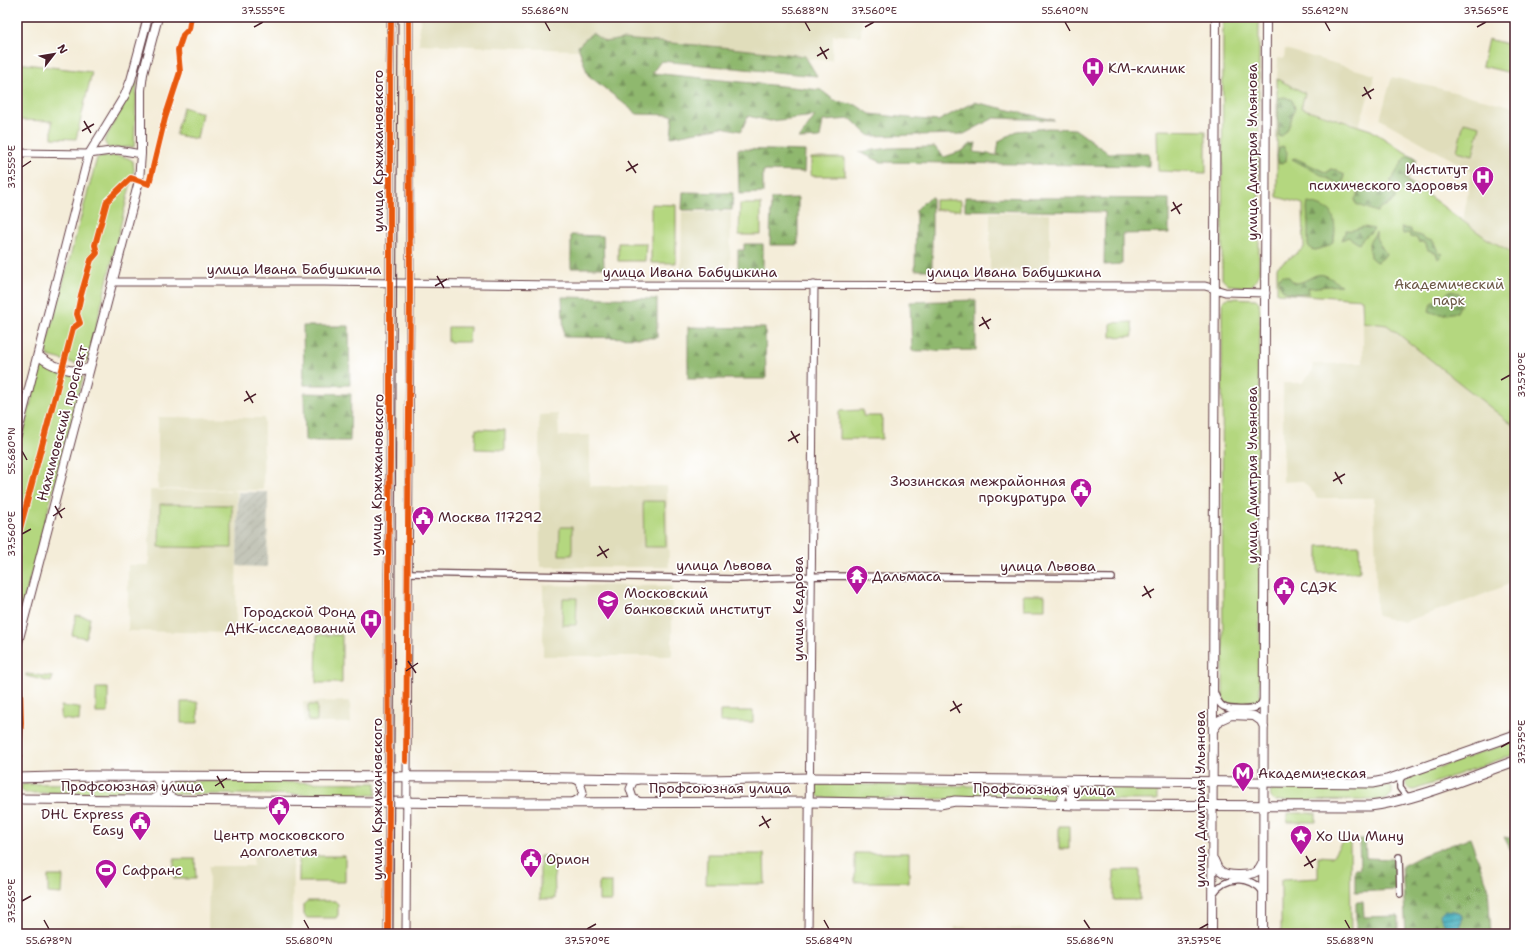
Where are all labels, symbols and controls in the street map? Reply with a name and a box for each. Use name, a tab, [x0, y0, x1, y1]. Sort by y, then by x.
text: 37.555°E	[241, 4, 285, 17]
text: 55.686°N	[521, 4, 569, 17]
text: 55.688°N	[781, 4, 829, 17]
text: 37.560°E	[851, 4, 897, 17]
text: 55.690°N	[1042, 4, 1088, 17]
text: 55.692°N	[1302, 4, 1348, 17]
text: 37.565°E	[1464, 4, 1508, 17]
north arrow	[34, 34, 74, 74]
text: N	[53, 42, 71, 57]
hospital icon: КМ-клиник	[1080, 55, 1106, 88]
place label: КМ-клиник	[1108, 59, 1186, 77]
street label: улица Дмитрия Ульянова	[1243, 63, 1261, 240]
street label: улица Кржижановского	[369, 70, 387, 232]
text: 37.555°E	[5, 145, 18, 189]
place label: Институт психического здоровья	[1309, 160, 1469, 194]
hospital icon: Институт психического здоровья	[1470, 164, 1496, 197]
street label: улица Ивана Бабушкина	[207, 260, 381, 278]
street label: улица Ивана Бабушкина	[603, 263, 777, 281]
street label: улица Ивана Бабушкина	[927, 263, 1101, 281]
park label: Академический парк	[1394, 275, 1504, 309]
street label: Нахимовский проспект	[33, 342, 92, 503]
text: 37.570°E	[1515, 352, 1528, 398]
street label: улица Дмитрия Ульянова	[1243, 386, 1261, 563]
street label: улица Кржижановского	[367, 394, 387, 556]
text: 55.680°N	[5, 427, 18, 475]
place label: Зюзинская межрайонная прокуратура	[890, 472, 1066, 506]
public building icon: Зюзинская межрайонная прокуратура	[1068, 476, 1094, 509]
public building icon: Москва 117292	[410, 504, 436, 537]
place label: Москва 117292	[438, 508, 542, 526]
text: 37.560°E	[5, 511, 18, 557]
street label: улица Львова	[676, 556, 772, 574]
street label: улица Кедрова	[789, 557, 807, 661]
street label: улица Львова	[1000, 557, 1096, 575]
temple icon: Дальмаса	[844, 563, 870, 596]
place label: Дальмаса	[872, 567, 942, 585]
public building icon: СДЭК	[1271, 574, 1297, 607]
place label: СДЭК	[1300, 578, 1337, 596]
place label: Московский банковский институт	[624, 584, 772, 618]
school or university icon: Московский банковский институт	[595, 588, 621, 621]
place label: Городской Фонд ДНК-исследований	[225, 603, 356, 637]
hospital icon: Городской Фонд ДНК-исследований	[358, 607, 384, 640]
street label: улица Дмитрия Ульянова	[1191, 710, 1209, 887]
street label: улица Кржижановского	[368, 718, 386, 880]
text: 37.575°E	[1515, 720, 1528, 764]
metro station icon: Академическая	[1230, 760, 1256, 793]
place label: Академическая	[1258, 764, 1366, 782]
street label: Профсоюзная улица	[61, 777, 203, 795]
street label: Профсоюзная улица	[649, 779, 791, 797]
street label: Профсоюзная улица	[973, 779, 1115, 799]
public building icon: Центр московского долголетия	[266, 794, 292, 827]
place label: DHL Express Easy	[41, 805, 124, 839]
public building icon: DHL Express Easy	[127, 809, 153, 842]
place icon: Хо Ши Мину	[1288, 823, 1314, 856]
place label: Центр московского долголетия	[213, 826, 345, 860]
place label: Хо Ши Мину	[1316, 827, 1404, 845]
public building icon: Орион	[518, 846, 544, 879]
place label: Орион	[546, 850, 590, 868]
sports icon: Сафранс	[93, 857, 119, 890]
place label: Сафранс	[122, 861, 182, 879]
text: 37.565°E	[5, 879, 18, 923]
text: 55.678°N	[26, 934, 72, 947]
text: 55.680°N	[285, 934, 333, 947]
text: 37.570°E	[564, 934, 610, 947]
text: 55.684°N	[806, 934, 852, 947]
text: 55.686°N	[1066, 934, 1114, 947]
text: 37.575°E	[1177, 934, 1221, 947]
text: 55.688°N	[1326, 934, 1374, 947]

